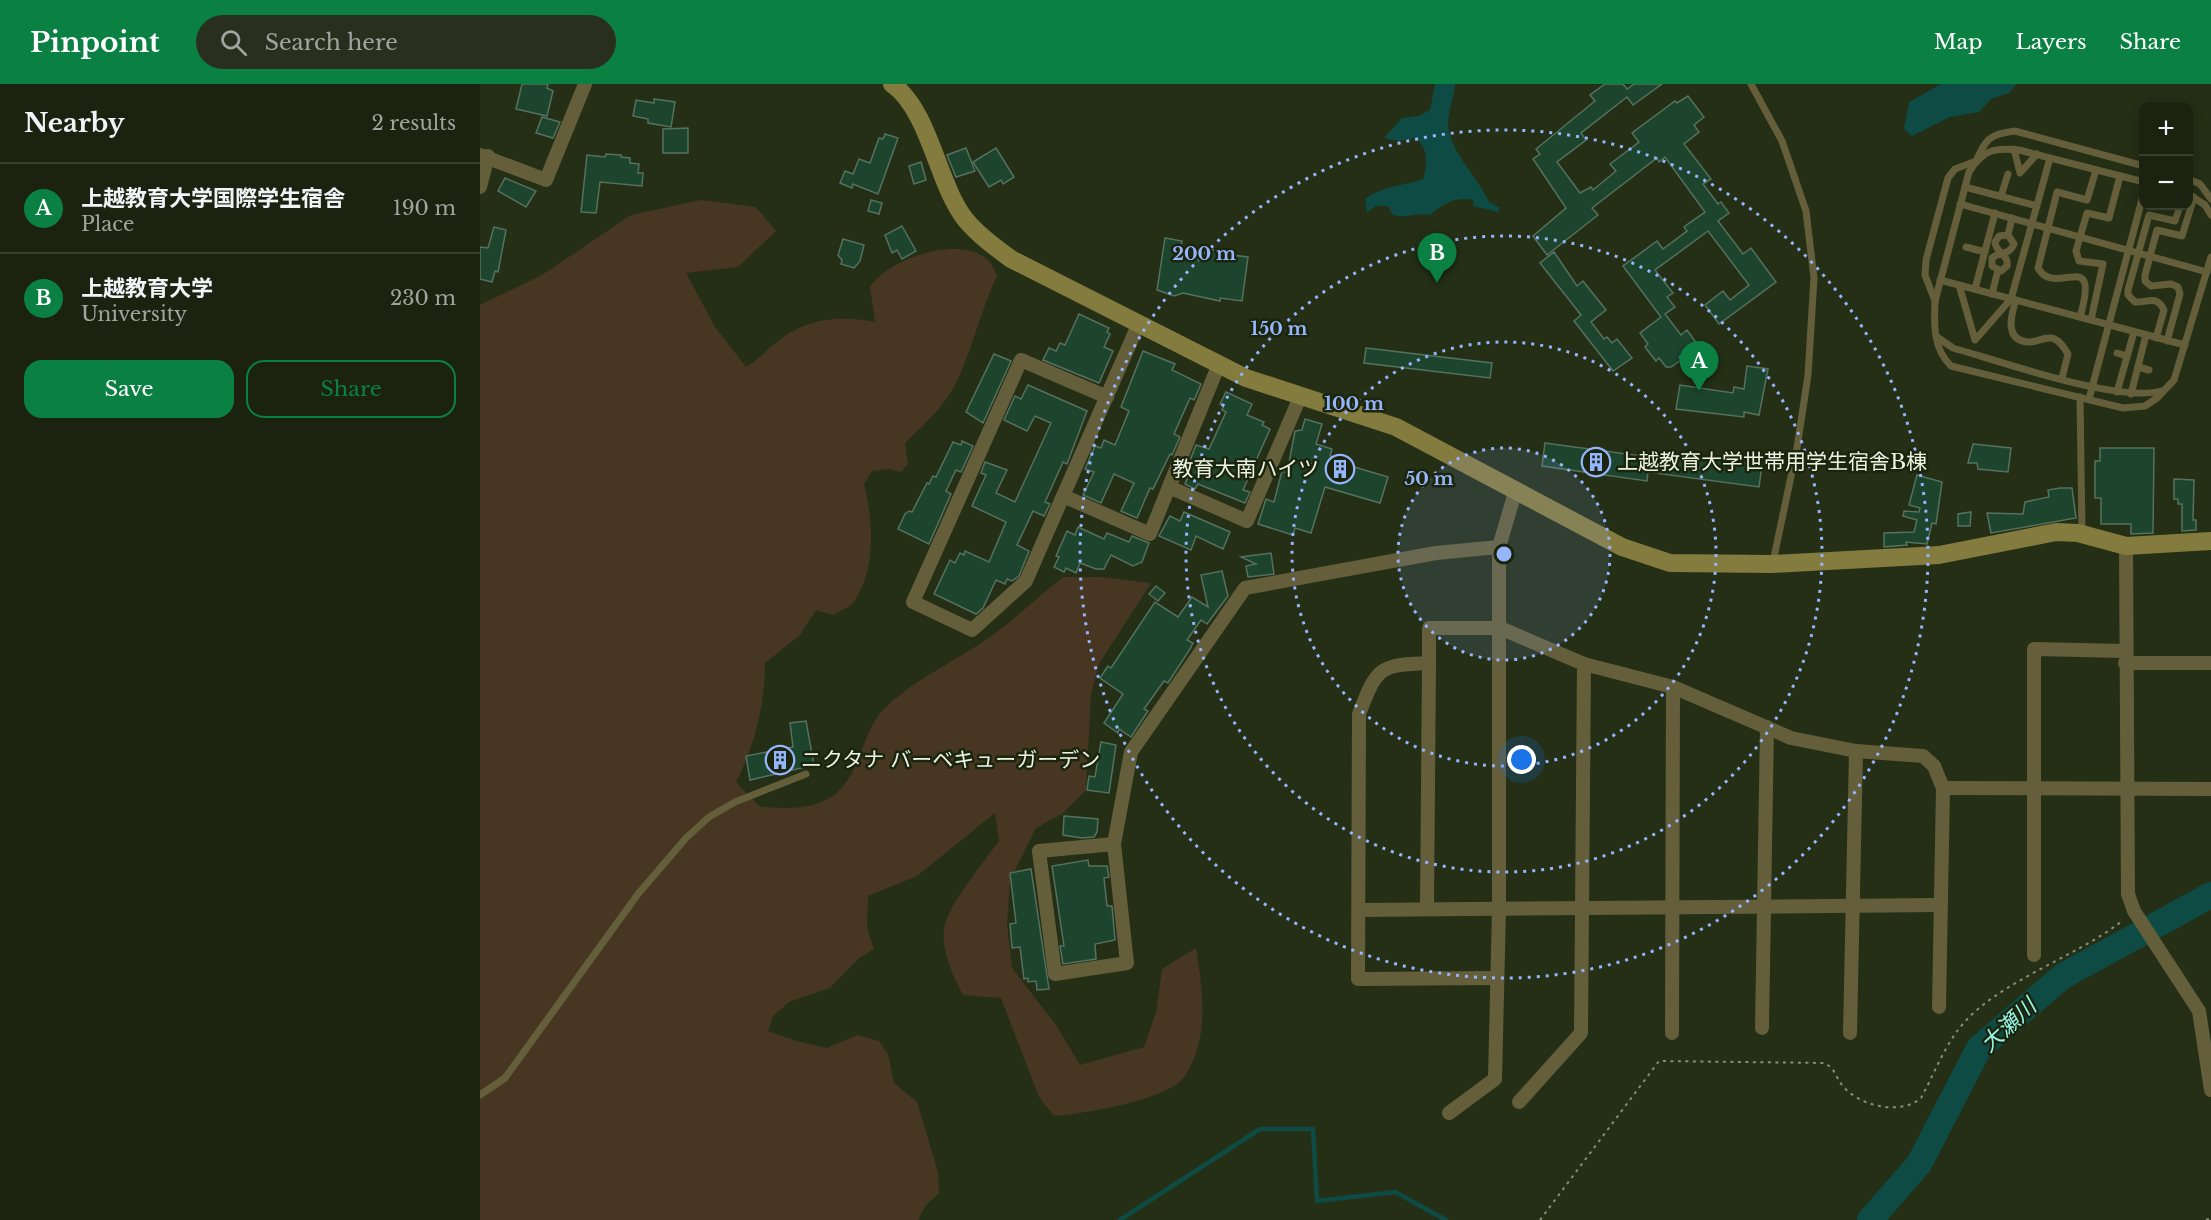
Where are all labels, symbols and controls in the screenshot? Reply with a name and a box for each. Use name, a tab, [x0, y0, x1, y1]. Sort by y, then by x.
search box	[196, 15, 616, 69]
text: Pinpoint	[30, 25, 160, 60]
icon: search	[217, 26, 250, 59]
text: Search here	[265, 29, 398, 56]
text: Map	[1934, 29, 1983, 55]
text: Layers	[2016, 29, 2087, 55]
text: Share	[2120, 29, 2181, 55]
map controls	[2139, 102, 2193, 210]
button: +	[2139, 102, 2193, 156]
text: Nearby	[24, 107, 125, 139]
text: 2 results	[372, 111, 456, 135]
button: −	[2139, 156, 2193, 210]
text: 上越教育大学国際学生宿舎	[81, 185, 345, 212]
text: A	[35, 196, 52, 220]
text: 190 m	[393, 196, 456, 220]
text: Place	[81, 212, 135, 236]
pin: B	[1418, 234, 1456, 283]
text: 200 m	[1172, 243, 1236, 265]
text: 上越教育大学	[81, 275, 213, 302]
text: B	[36, 286, 51, 310]
text: 230 m	[390, 286, 456, 310]
text: University	[81, 302, 187, 326]
text: 150 m	[1251, 318, 1308, 340]
pin: A	[1680, 342, 1718, 391]
button: Save	[24, 360, 234, 418]
button: Share	[246, 360, 456, 418]
text: 100 m	[1324, 393, 1384, 415]
building icon: 上越教育大学世帯用学生宿舎B棟	[1580, 446, 1612, 478]
place label: 上越教育大学世帯用学生宿舎B棟	[1617, 449, 1927, 475]
building icon: 教育大南ハイツ	[1324, 453, 1356, 485]
place label: 教育大南ハイツ	[1172, 456, 1319, 482]
text: 50 m	[1405, 468, 1454, 490]
centre of rings	[1494, 544, 1514, 564]
building icon: ニクタナ バーベキューガーデン	[764, 744, 796, 776]
your location	[1507, 745, 1536, 774]
place label: ニクタナ バーベキューガーデン	[801, 747, 1100, 773]
water label: 大瀬川	[1975, 992, 2043, 1058]

